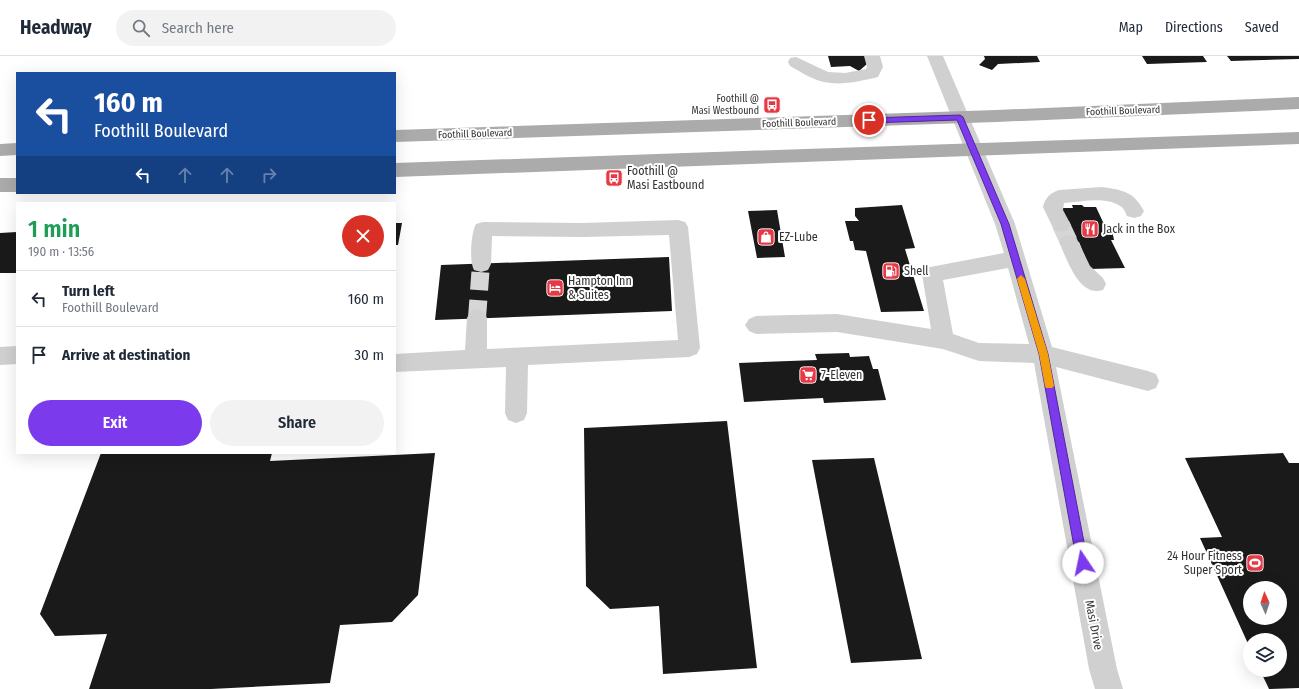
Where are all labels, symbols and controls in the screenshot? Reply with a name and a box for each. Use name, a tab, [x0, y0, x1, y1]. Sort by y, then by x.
search box	[116, 10, 396, 46]
text: Headway	[20, 16, 92, 39]
icon: search	[130, 17, 152, 39]
text: Search here	[162, 19, 234, 37]
text: Map	[1119, 19, 1143, 36]
text: Directions	[1165, 19, 1223, 36]
text: Saved	[1245, 19, 1279, 36]
text: 160 m	[94, 86, 163, 119]
icon: left	[28, 88, 80, 140]
place label: Foothill @ Masi Westbound	[692, 93, 759, 117]
bus stop icon: Foothill @ Masi Westbound	[762, 95, 782, 115]
pin	[852, 103, 886, 137]
street label: Foothill Boulevard	[1086, 104, 1160, 118]
icon: arrive	[858, 109, 880, 131]
street label: Foothill Boulevard	[762, 116, 836, 130]
text: Foothill Boulevard	[94, 120, 228, 142]
street label: Foothill Boulevard	[438, 127, 512, 141]
icon: left	[132, 164, 154, 186]
icon: ahead	[174, 164, 196, 186]
icon: ahead	[216, 164, 238, 186]
icon: right	[258, 164, 280, 186]
place label: Foothill @ Masi Eastbound	[627, 164, 704, 192]
bus stop icon: Foothill @ Masi Eastbound	[604, 168, 624, 188]
text: 1 min	[28, 215, 80, 243]
button: close	[342, 215, 384, 257]
restaurant icon: Jack in the Box	[1080, 219, 1100, 239]
place label: Jack in the Box	[1103, 222, 1176, 236]
shop icon: EZ-Lube	[756, 227, 776, 247]
place label: EZ-Lube	[779, 230, 818, 244]
text: 190 m · 13:56	[28, 244, 94, 259]
fuel station icon: Shell	[881, 261, 901, 281]
place label: Shell	[904, 264, 929, 278]
place label: Hampton Inn & Suites	[568, 274, 632, 302]
hotel icon: Hampton Inn & Suites	[545, 278, 565, 298]
text: Turn left	[62, 282, 115, 300]
icon: left	[28, 288, 50, 310]
text: 160 m	[348, 290, 384, 308]
text: Foothill Boulevard	[62, 300, 159, 315]
icon: arrive	[28, 344, 50, 366]
text: Arrive at destination	[62, 346, 190, 364]
text: 30 m	[354, 346, 384, 364]
supermarket icon: 7-Eleven	[798, 365, 818, 385]
place label: 7-Eleven	[821, 368, 862, 382]
button: Exit	[28, 400, 202, 446]
button: Share	[210, 400, 384, 446]
position arrow	[1062, 542, 1104, 584]
place label: 24 Hour Fitness Super Sport	[1167, 549, 1242, 577]
sports icon: 24 Hour Fitness Super Sport	[1245, 553, 1265, 573]
north arrow	[1243, 581, 1287, 625]
map controls	[1243, 581, 1287, 677]
street label: Masi Drive	[1082, 599, 1106, 651]
button: layers	[1243, 633, 1287, 677]

